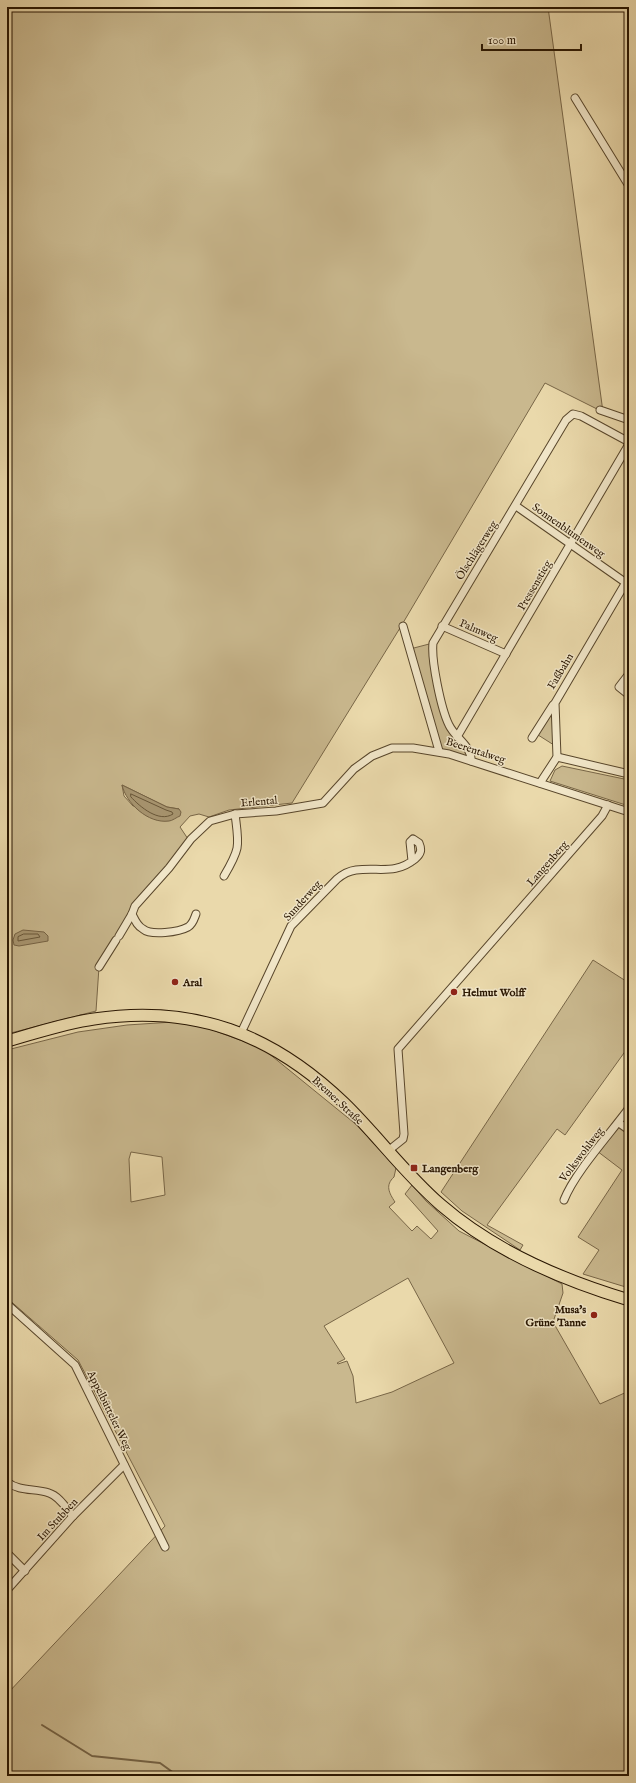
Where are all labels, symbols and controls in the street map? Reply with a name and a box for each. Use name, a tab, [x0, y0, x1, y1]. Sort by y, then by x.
scale bar	[482, 26, 581, 52]
text: 100 m	[488, 33, 516, 48]
street label: Sonnenblumenweg	[529, 500, 609, 562]
street label: Ölschlägerweg	[453, 517, 501, 583]
street label: Pressenstieg	[515, 557, 555, 613]
street label: Palmweg	[457, 616, 501, 646]
street label: Faßbahn	[545, 651, 577, 692]
street label: Beerentalweg	[444, 735, 508, 767]
street label: Erlental	[240, 793, 278, 811]
street label: Langenberg	[524, 837, 572, 889]
street label: Sunderweg	[281, 877, 325, 924]
place label: Aral	[182, 976, 203, 990]
marker: Aral	[170, 977, 180, 987]
place label: Helmut Wolff	[462, 986, 526, 1000]
marker: Helmut Wolff	[449, 987, 459, 997]
street label: Bremer Straße	[309, 1073, 366, 1128]
street label: Volkswohlweg	[556, 1124, 608, 1186]
place label: Langenberg	[421, 1162, 479, 1176]
marker: Langenberg	[409, 1163, 419, 1173]
place label: Musa's Grüne Tanne	[526, 1303, 586, 1330]
marker: Musa's Grüne Tanne	[589, 1310, 599, 1320]
street label: Appelbütteler Weg	[83, 1367, 135, 1454]
street label: Im Stubben	[34, 1495, 81, 1544]

